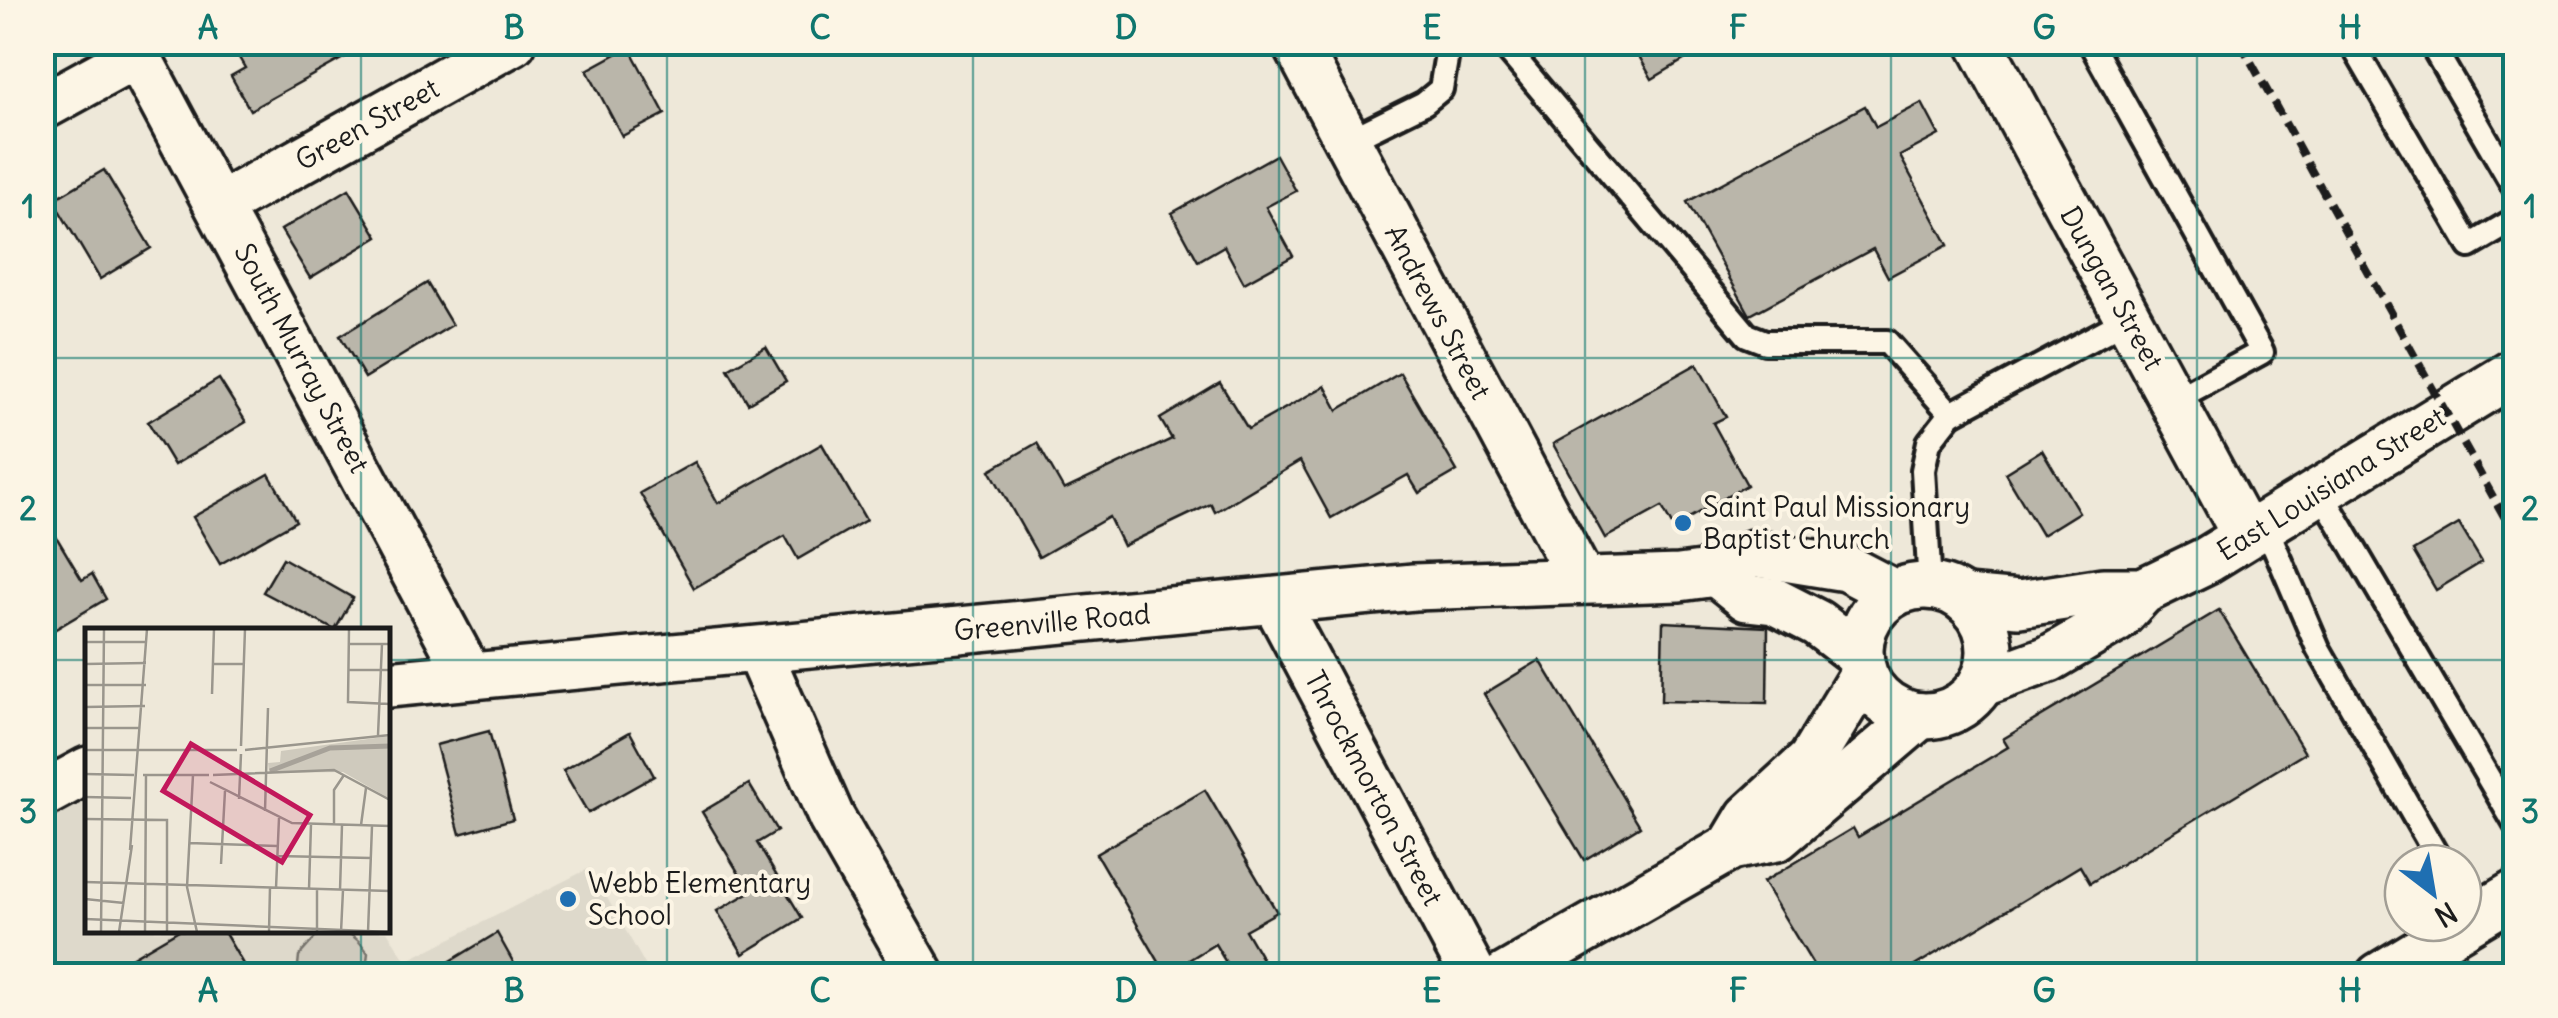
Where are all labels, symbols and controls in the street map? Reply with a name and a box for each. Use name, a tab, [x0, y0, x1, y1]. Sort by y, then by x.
text: A	[198, 7, 218, 48]
text: B	[504, 7, 524, 48]
text: C	[809, 7, 831, 48]
text: D	[1115, 7, 1137, 48]
text: E	[1423, 7, 1441, 48]
text: F	[1729, 7, 1747, 48]
text: G	[2032, 7, 2056, 48]
text: H	[2339, 7, 2362, 48]
street label: Green Street	[289, 70, 445, 178]
text: 1	[22, 186, 34, 227]
text: 1	[2524, 186, 2536, 227]
street label: Dungan Street	[2052, 200, 2172, 376]
street label: Andrews Street	[1377, 219, 1499, 405]
street label: South Murray Street	[226, 237, 378, 479]
street label: East Louisiana Street	[2210, 399, 2452, 569]
text: 2	[19, 488, 37, 529]
text: 2	[2521, 488, 2539, 529]
place label: Saint Paul Missionary Baptist Church	[1703, 489, 1970, 557]
marker: Saint Paul Missionary Baptist Church	[1672, 512, 1694, 534]
street label: Greenville Road	[952, 595, 1152, 649]
inset map	[85, 628, 390, 933]
street label: Throckmorton Street	[1297, 664, 1451, 912]
text: 3	[19, 791, 37, 832]
text: 3	[2521, 791, 2539, 832]
north arrow	[2383, 843, 2483, 943]
place label: Webb Elementary School	[588, 865, 811, 933]
marker: Webb Elementary School	[557, 888, 579, 910]
text: N	[2428, 894, 2463, 935]
text: A	[198, 970, 218, 1011]
text: B	[504, 970, 524, 1011]
text: C	[809, 970, 831, 1011]
text: D	[1115, 970, 1137, 1011]
text: E	[1423, 970, 1441, 1011]
text: F	[1729, 970, 1747, 1011]
text: G	[2032, 970, 2056, 1011]
text: H	[2339, 970, 2362, 1011]

